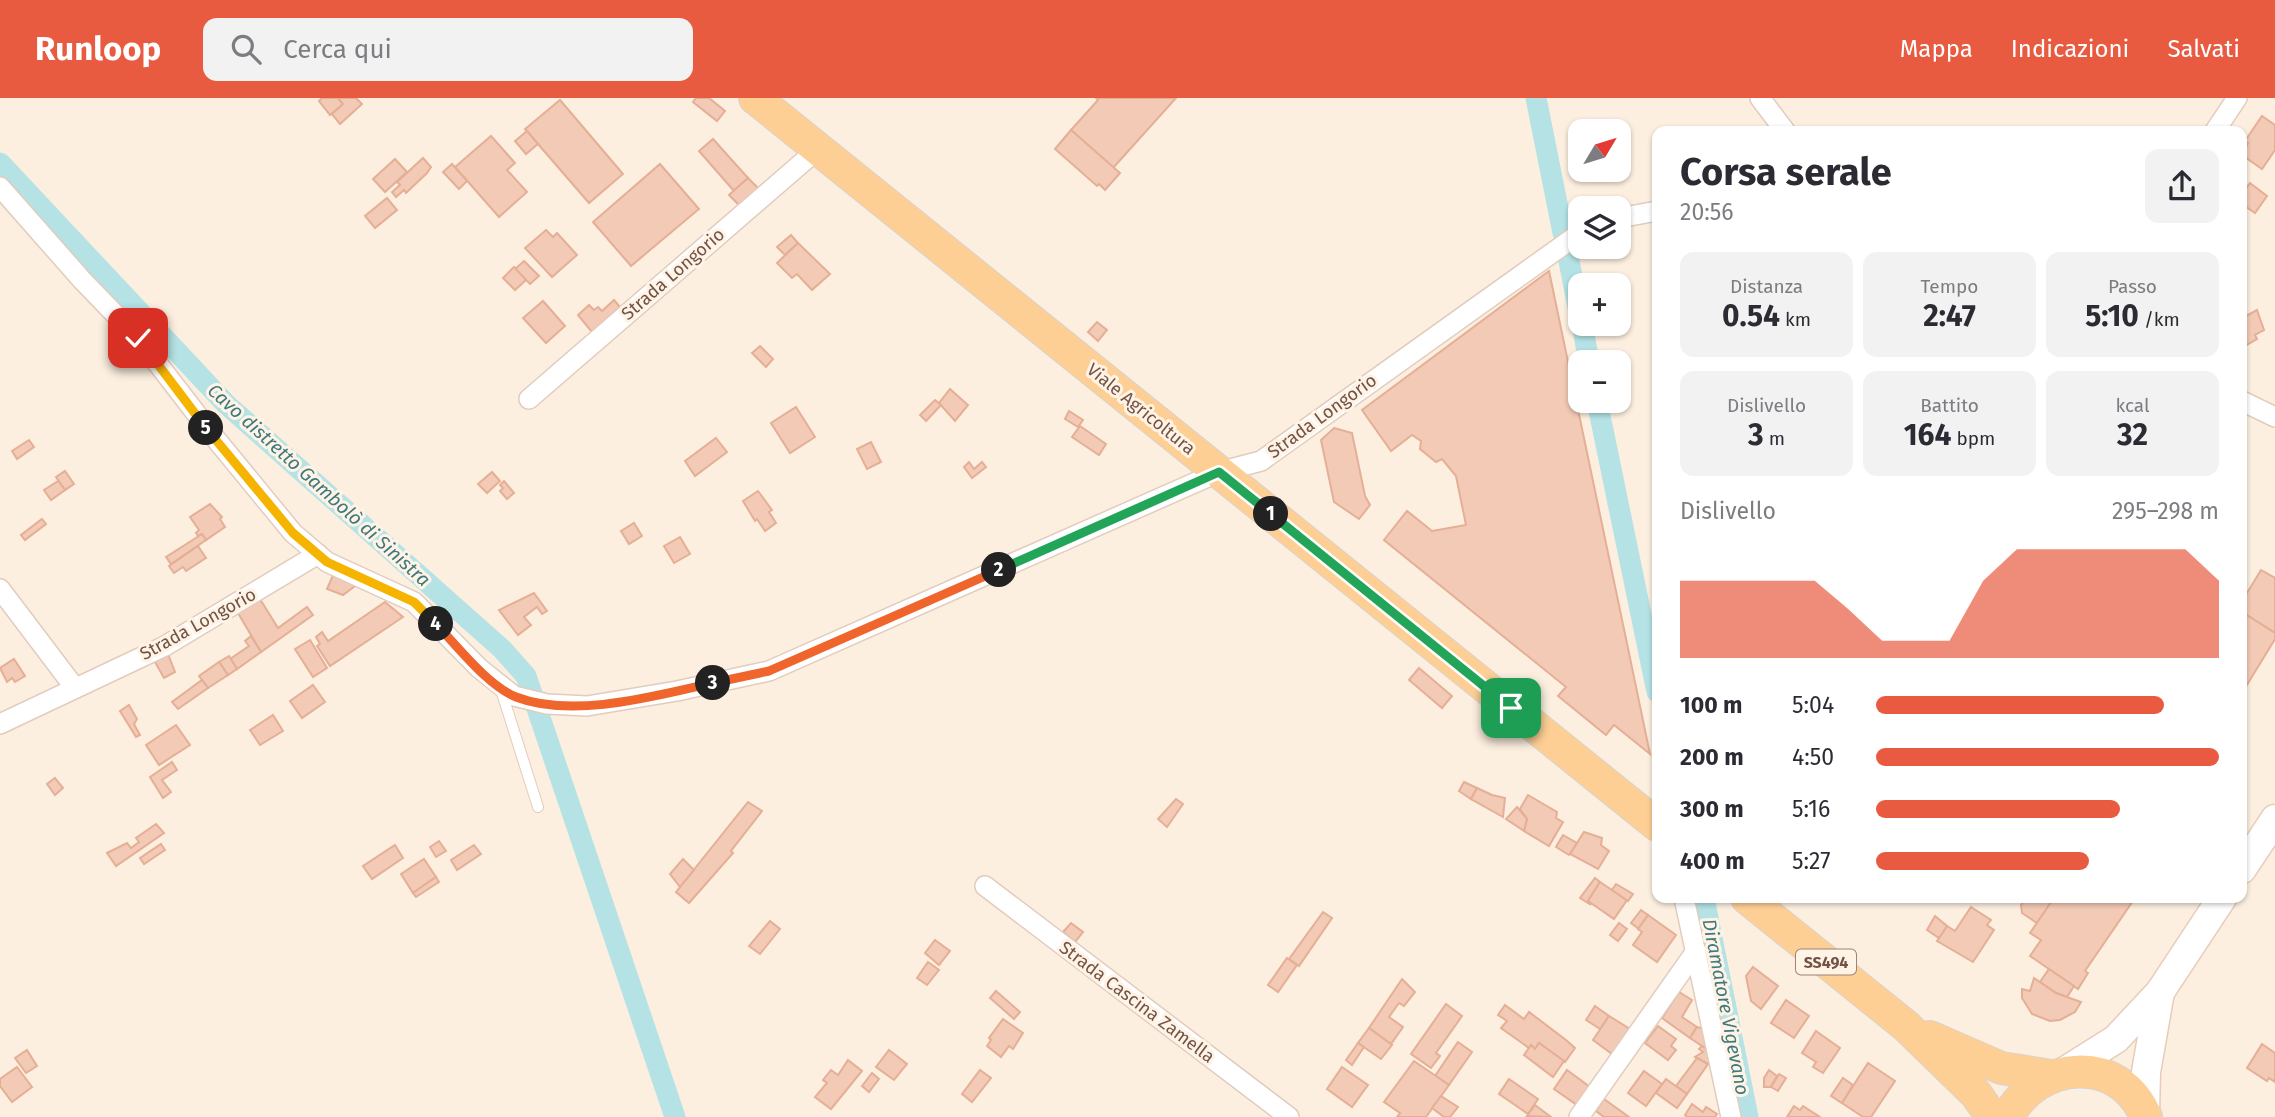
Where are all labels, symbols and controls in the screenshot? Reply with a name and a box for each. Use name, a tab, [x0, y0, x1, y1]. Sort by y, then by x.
search box	[203, 18, 693, 81]
text: Runloop	[35, 29, 161, 69]
icon: search	[227, 30, 265, 68]
text: Cerca qui	[283, 34, 392, 65]
text: Mappa	[1900, 35, 1973, 63]
text: Indicazioni	[2011, 35, 2129, 63]
text: Salvati	[2167, 35, 2240, 63]
north arrow	[1568, 119, 1631, 182]
map controls	[1568, 119, 1631, 413]
text: Corsa serale	[1680, 149, 1892, 195]
button: share	[2145, 149, 2219, 223]
button: layers	[1568, 196, 1631, 259]
text: 20:56	[1680, 198, 1734, 226]
street label: Strada Longorio	[617, 223, 729, 325]
button: +	[1568, 273, 1631, 336]
text: Distanza	[1730, 275, 1803, 298]
text: Tempo	[1921, 275, 1978, 298]
text: Passo	[2108, 275, 2157, 298]
text: 0.54	[1722, 298, 1780, 334]
text: 2:47	[1923, 298, 1976, 334]
text: 5:10	[2085, 298, 2139, 334]
pin	[108, 308, 168, 368]
text: km	[1780, 308, 1811, 331]
text: /km	[2139, 308, 2180, 331]
icon: check	[119, 319, 157, 357]
button: −	[1568, 350, 1631, 413]
street label: Viale Agricoltura	[1082, 359, 1200, 459]
street label: Strada Longorio	[1263, 369, 1381, 463]
water label: Cavo distretto Gambolò di Sinistra	[203, 379, 435, 591]
text: Dislivello	[1727, 394, 1806, 417]
text: Battito	[1920, 394, 1979, 417]
text: kcal	[2115, 394, 2150, 417]
pin: 5	[188, 410, 224, 446]
text: 5	[200, 416, 211, 439]
text: 3	[1748, 417, 1764, 453]
text: 164	[1904, 417, 1951, 453]
text: 32	[2117, 417, 2148, 453]
text: m	[1764, 427, 1785, 450]
text: bpm	[1951, 427, 1995, 450]
pin: 1	[1254, 496, 1288, 532]
text: Dislivello	[1680, 497, 1776, 525]
text: 295–298 m	[2112, 497, 2219, 525]
text: 1	[1266, 502, 1275, 525]
pin: 2	[982, 552, 1016, 588]
text: 2	[994, 558, 1003, 581]
street label: Strada Longorio	[136, 583, 260, 665]
pin: 4	[418, 606, 453, 642]
text: 4	[430, 612, 441, 635]
pin: 3	[696, 666, 730, 700]
text: 3	[708, 671, 717, 694]
pin	[1481, 678, 1541, 738]
icon: arrive	[1492, 689, 1530, 727]
text: 100 m	[1680, 691, 1742, 719]
text: 5:04	[1792, 691, 1834, 719]
text: 200 m	[1680, 743, 1744, 771]
text: 4:50	[1792, 743, 1834, 771]
text: 300 m	[1680, 795, 1744, 823]
text: 5:16	[1792, 795, 1830, 823]
text: 400 m	[1680, 847, 1745, 875]
text: 5:27	[1792, 847, 1830, 875]
water label: Diramatore Vigevano	[1698, 917, 1754, 1097]
street label: Strada Cascina Zamella	[1055, 936, 1219, 1068]
road number: SS494	[1796, 950, 1856, 974]

